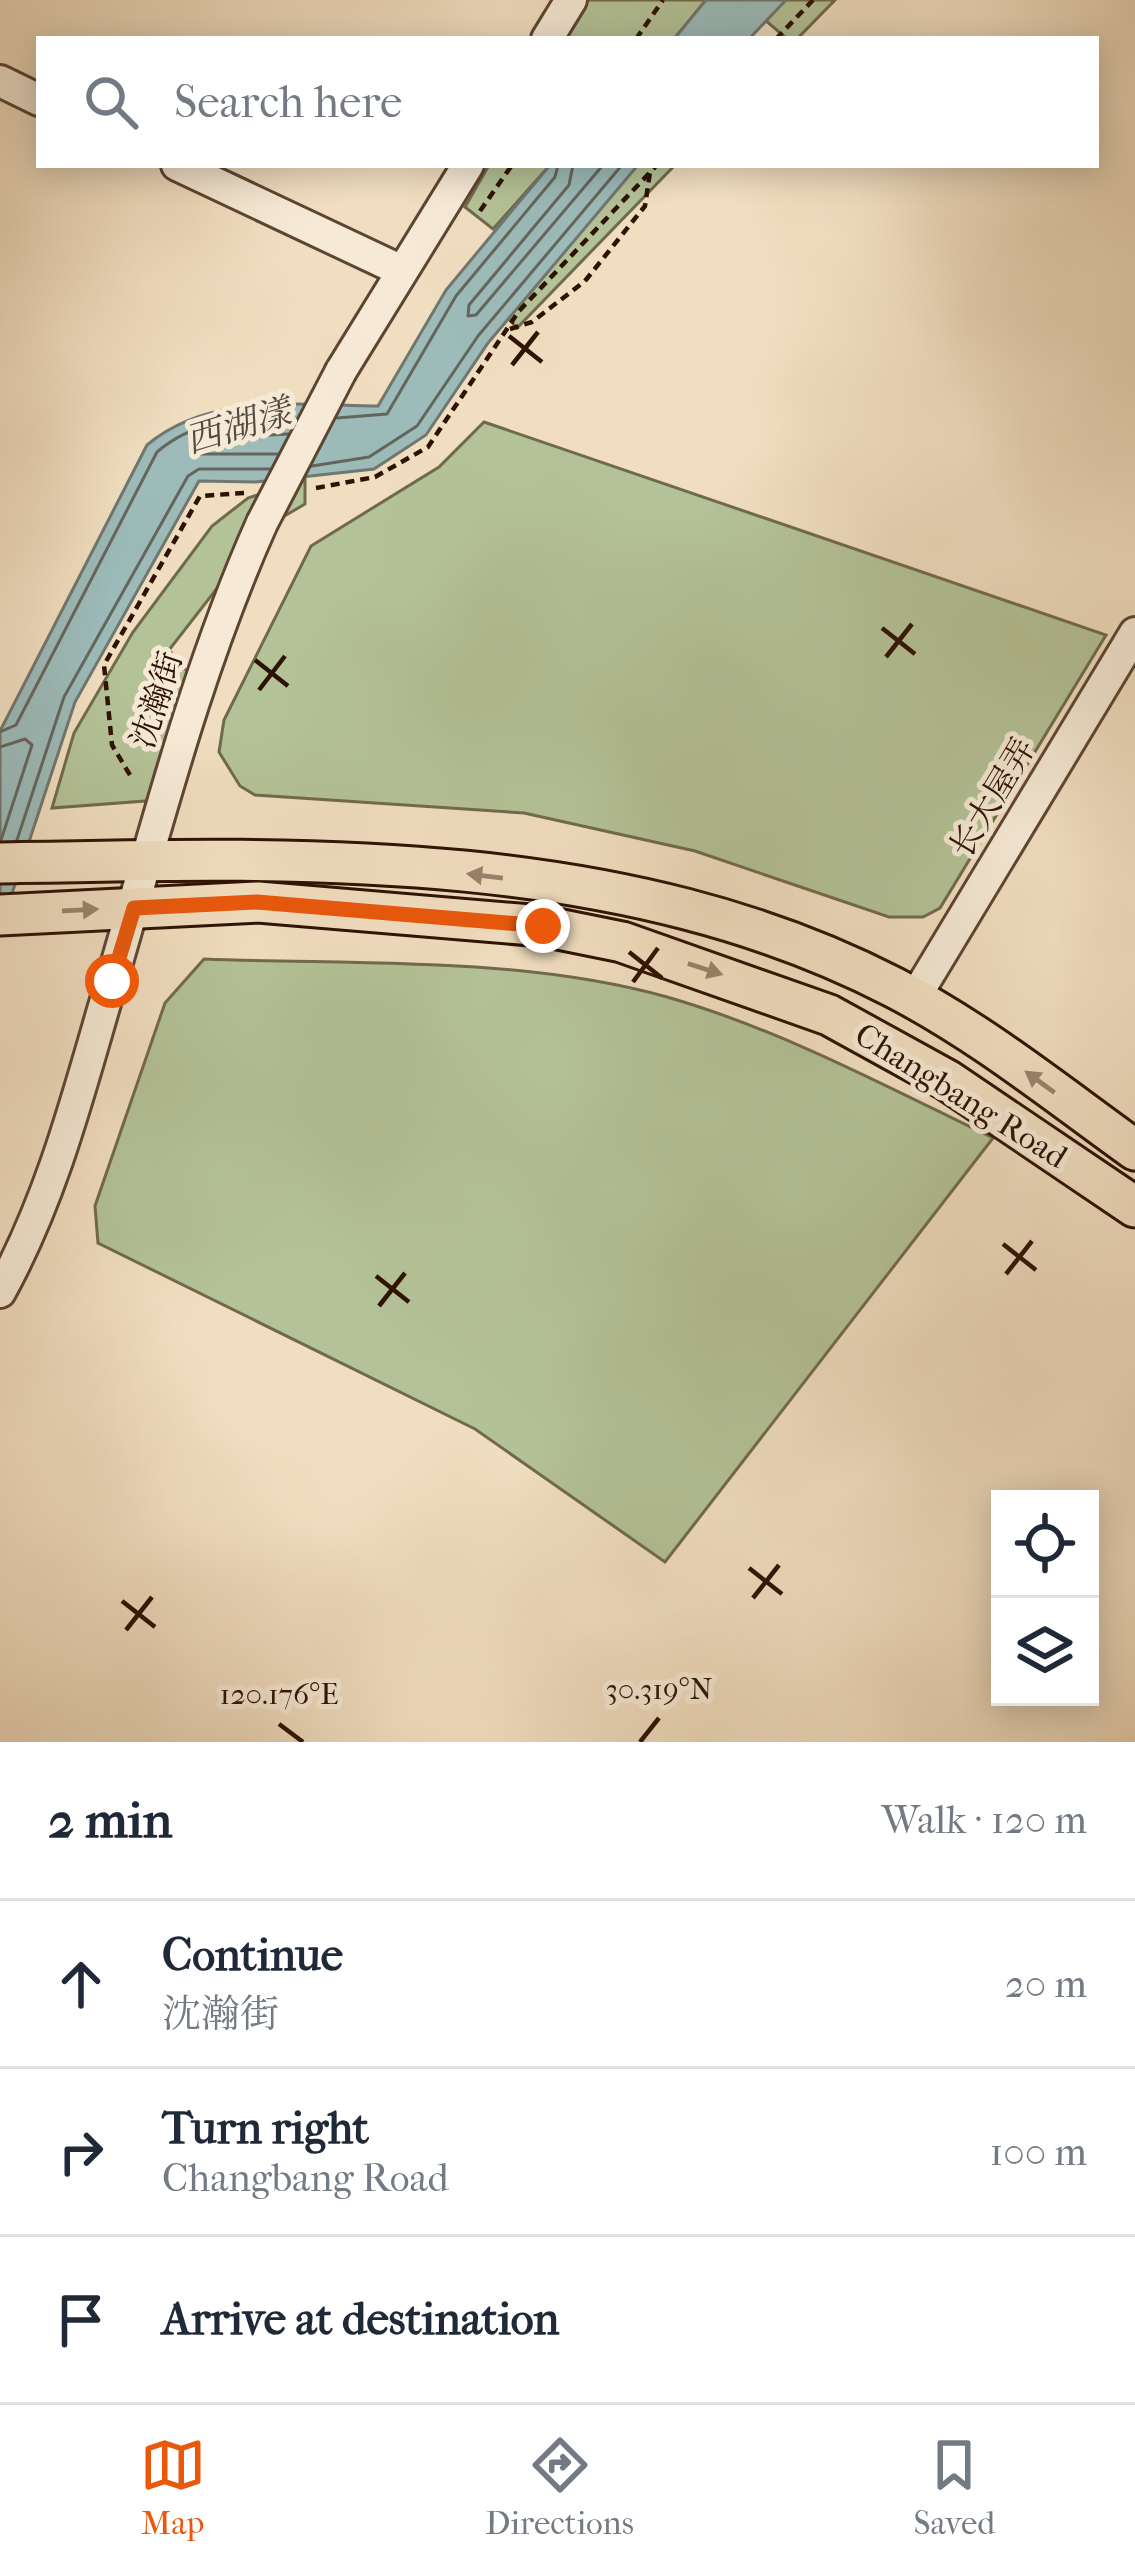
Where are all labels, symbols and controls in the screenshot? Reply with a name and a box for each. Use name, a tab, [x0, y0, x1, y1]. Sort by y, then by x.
search box	[36, 36, 1099, 168]
icon: search	[78, 69, 144, 135]
text: Search here	[174, 76, 402, 129]
water label: 西湖漾	[180, 389, 300, 462]
street label: 沈瀚街	[123, 647, 191, 753]
street label: 长大屋弄	[942, 731, 1044, 865]
one-way arrow	[466, 867, 503, 886]
route end	[516, 899, 570, 953]
one-way arrow	[62, 900, 100, 919]
route start	[85, 954, 139, 1008]
one-way arrow	[687, 961, 724, 980]
street label: Changbang Road	[848, 1015, 1075, 1177]
one-way arrow	[1024, 1071, 1056, 1094]
map controls	[991, 1490, 1099, 1706]
button: locate	[991, 1490, 1099, 1598]
button: layers	[991, 1598, 1099, 1706]
text: 30.319°N	[605, 1672, 713, 1707]
text: 120.176°E	[219, 1677, 339, 1712]
text: 2 min	[48, 1790, 172, 1850]
text: Walk · 120 m	[882, 1797, 1087, 1843]
text: Continue	[162, 1929, 343, 1982]
icon: ahead	[48, 1951, 114, 2017]
text: 20 m	[1005, 1961, 1087, 2007]
text: 沈瀚街	[162, 1991, 279, 2037]
text: Turn right	[162, 2102, 369, 2155]
icon: right	[48, 2119, 114, 2185]
text: 100 m	[989, 2129, 1087, 2175]
text: Changbang Road	[162, 2155, 449, 2201]
icon: arrive	[48, 2287, 114, 2353]
text: Arrive at destination	[162, 2293, 559, 2346]
tab: Map	[140, 2432, 206, 2543]
tab: Directions	[485, 2432, 634, 2543]
tab: Saved	[913, 2432, 995, 2543]

